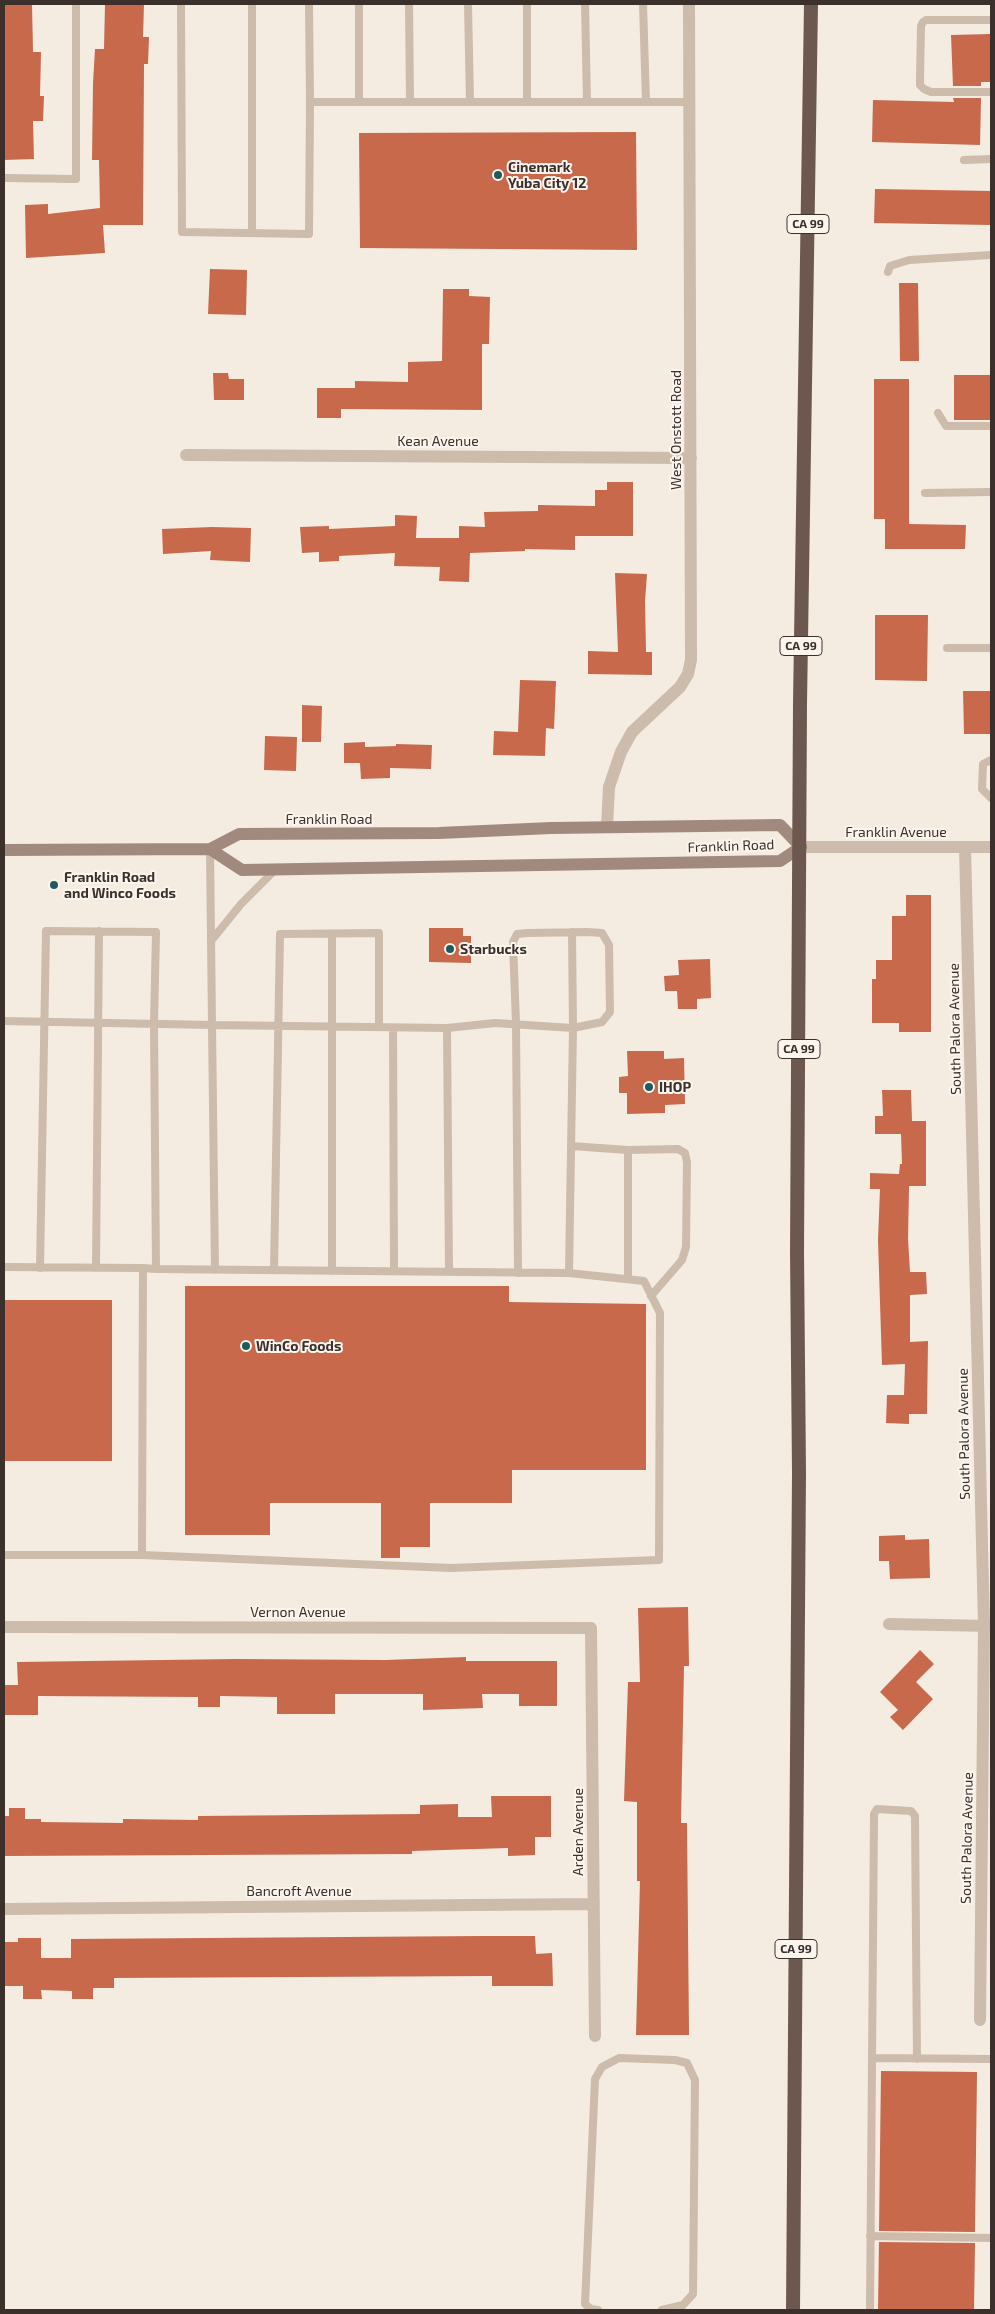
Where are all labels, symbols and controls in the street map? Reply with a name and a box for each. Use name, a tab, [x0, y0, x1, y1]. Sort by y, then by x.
place label: Cinemark Yuba City 12	[508, 159, 586, 192]
marker: Cinemark Yuba City 12	[492, 169, 504, 181]
road number: CA 99	[787, 214, 829, 233]
street label: West Onstott Road	[668, 370, 684, 490]
street label: Kean Avenue	[397, 433, 479, 449]
road number: CA 99	[780, 636, 822, 656]
street label: Franklin Road	[286, 811, 372, 827]
street label: Franklin Avenue	[845, 824, 947, 840]
street label: Franklin Road	[687, 836, 775, 856]
place label: Franklin Road and Winco Foods	[64, 869, 176, 902]
marker: Franklin Road and Winco Foods	[48, 879, 60, 891]
place label: Starbucks	[460, 941, 527, 957]
marker: Starbucks	[444, 943, 456, 955]
street label: South Palora Avenue	[945, 963, 965, 1095]
road number: CA 99	[778, 1040, 820, 1058]
place label: IHOP	[659, 1079, 691, 1095]
marker: IHOP	[643, 1081, 655, 1093]
place label: WinCo Foods	[256, 1338, 341, 1354]
marker: WinCo Foods	[240, 1340, 252, 1352]
street label: South Palora Avenue	[954, 1368, 974, 1500]
street label: Vernon Avenue	[250, 1604, 346, 1620]
street label: South Palora Avenue	[957, 1772, 977, 1904]
street label: Arden Avenue	[570, 1788, 586, 1876]
street label: Bancroft Avenue	[246, 1883, 352, 1899]
road number: CA 99	[775, 1940, 817, 1958]

